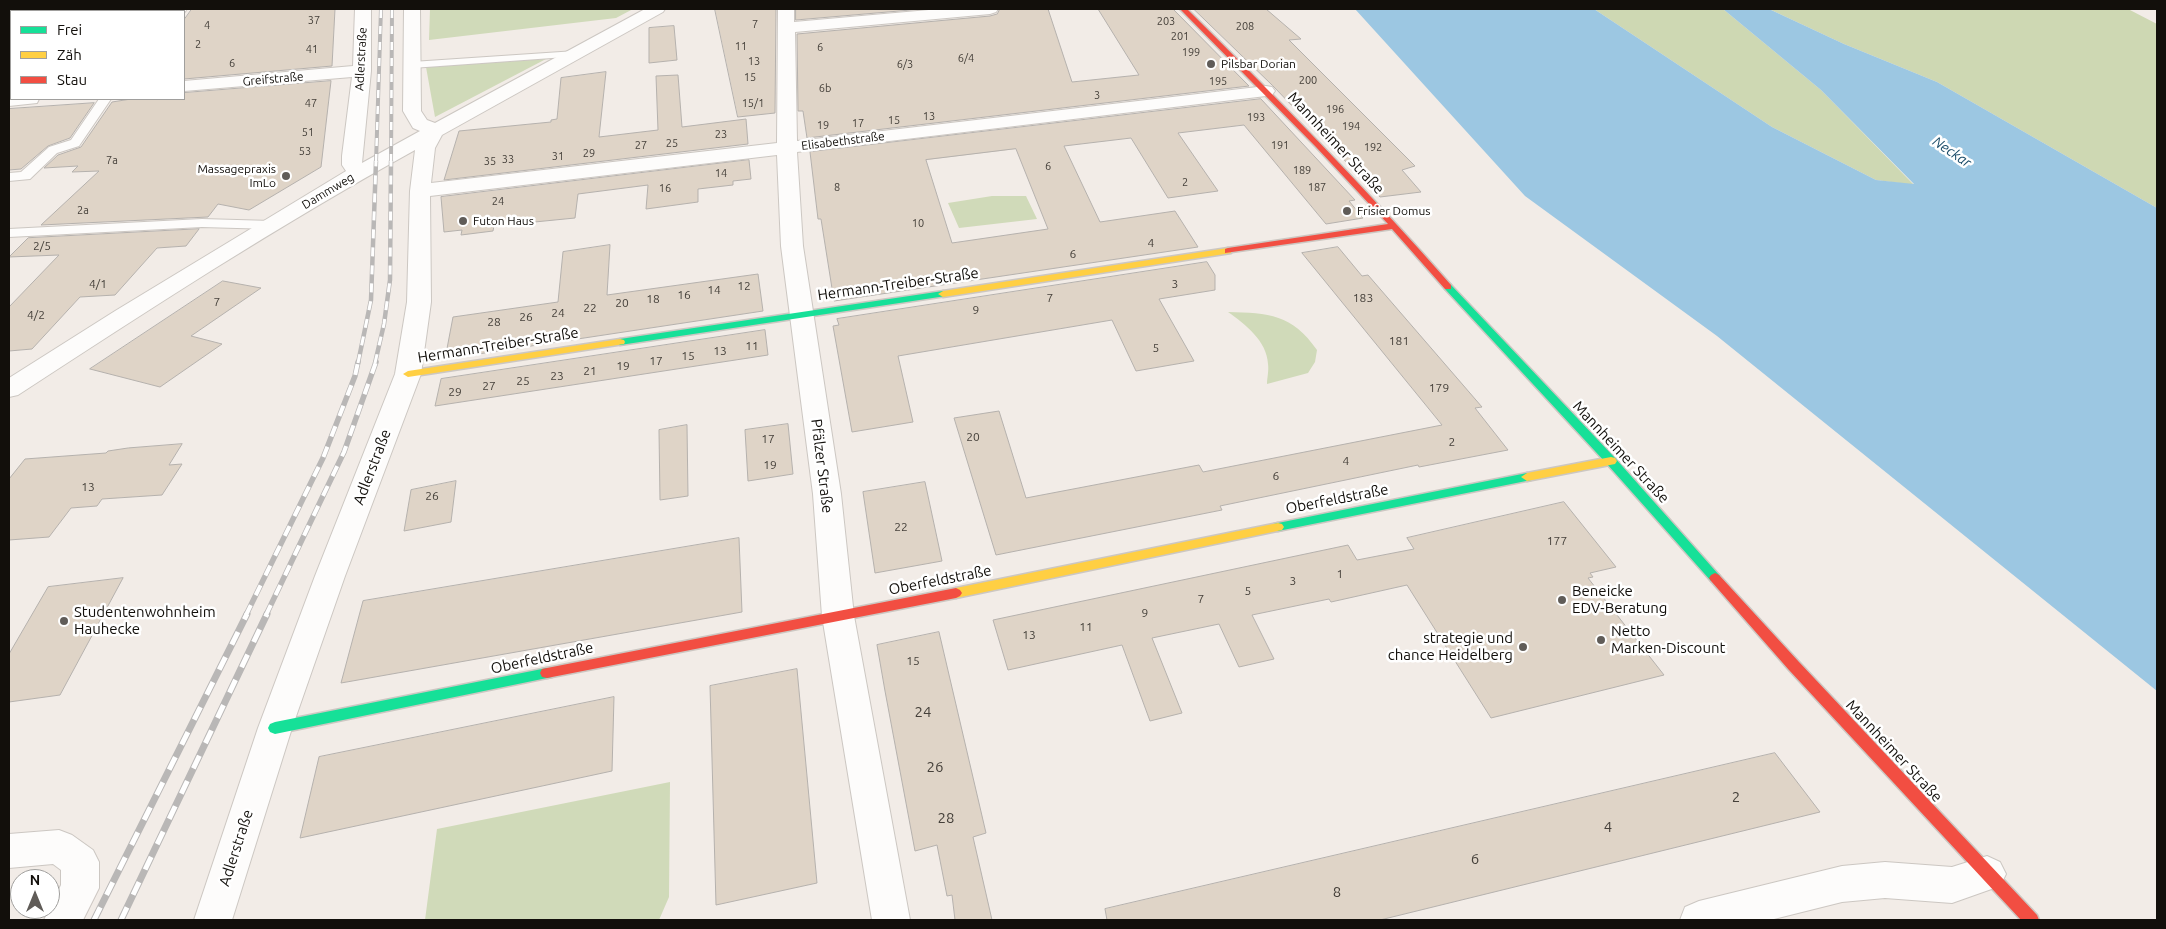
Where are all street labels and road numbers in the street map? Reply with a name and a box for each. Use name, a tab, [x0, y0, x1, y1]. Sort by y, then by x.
street label: Adlerstraße	[352, 27, 370, 91]
street label: Greifstraße	[242, 69, 304, 89]
street label: Mannheimer Straße	[1284, 88, 1388, 198]
street label: Elisabethstraße	[801, 129, 885, 153]
street label: Dammweg	[299, 170, 357, 212]
street label: Hermann-Treiber-Straße	[816, 264, 980, 304]
street label: Hermann-Treiber-Straße	[416, 323, 580, 367]
street label: Mannheimer Straße	[1569, 397, 1673, 507]
street label: Pfälzer Straße	[807, 418, 837, 514]
street label: Adlerstraße	[349, 427, 395, 507]
street label: Oberfeldstraße	[1284, 480, 1390, 518]
street label: Oberfeldstraße	[887, 561, 993, 599]
street label: Oberfeldstraße	[489, 638, 595, 678]
street label: Mannheimer Straße	[1842, 696, 1946, 806]
street label: Adlerstraße	[215, 807, 257, 889]

